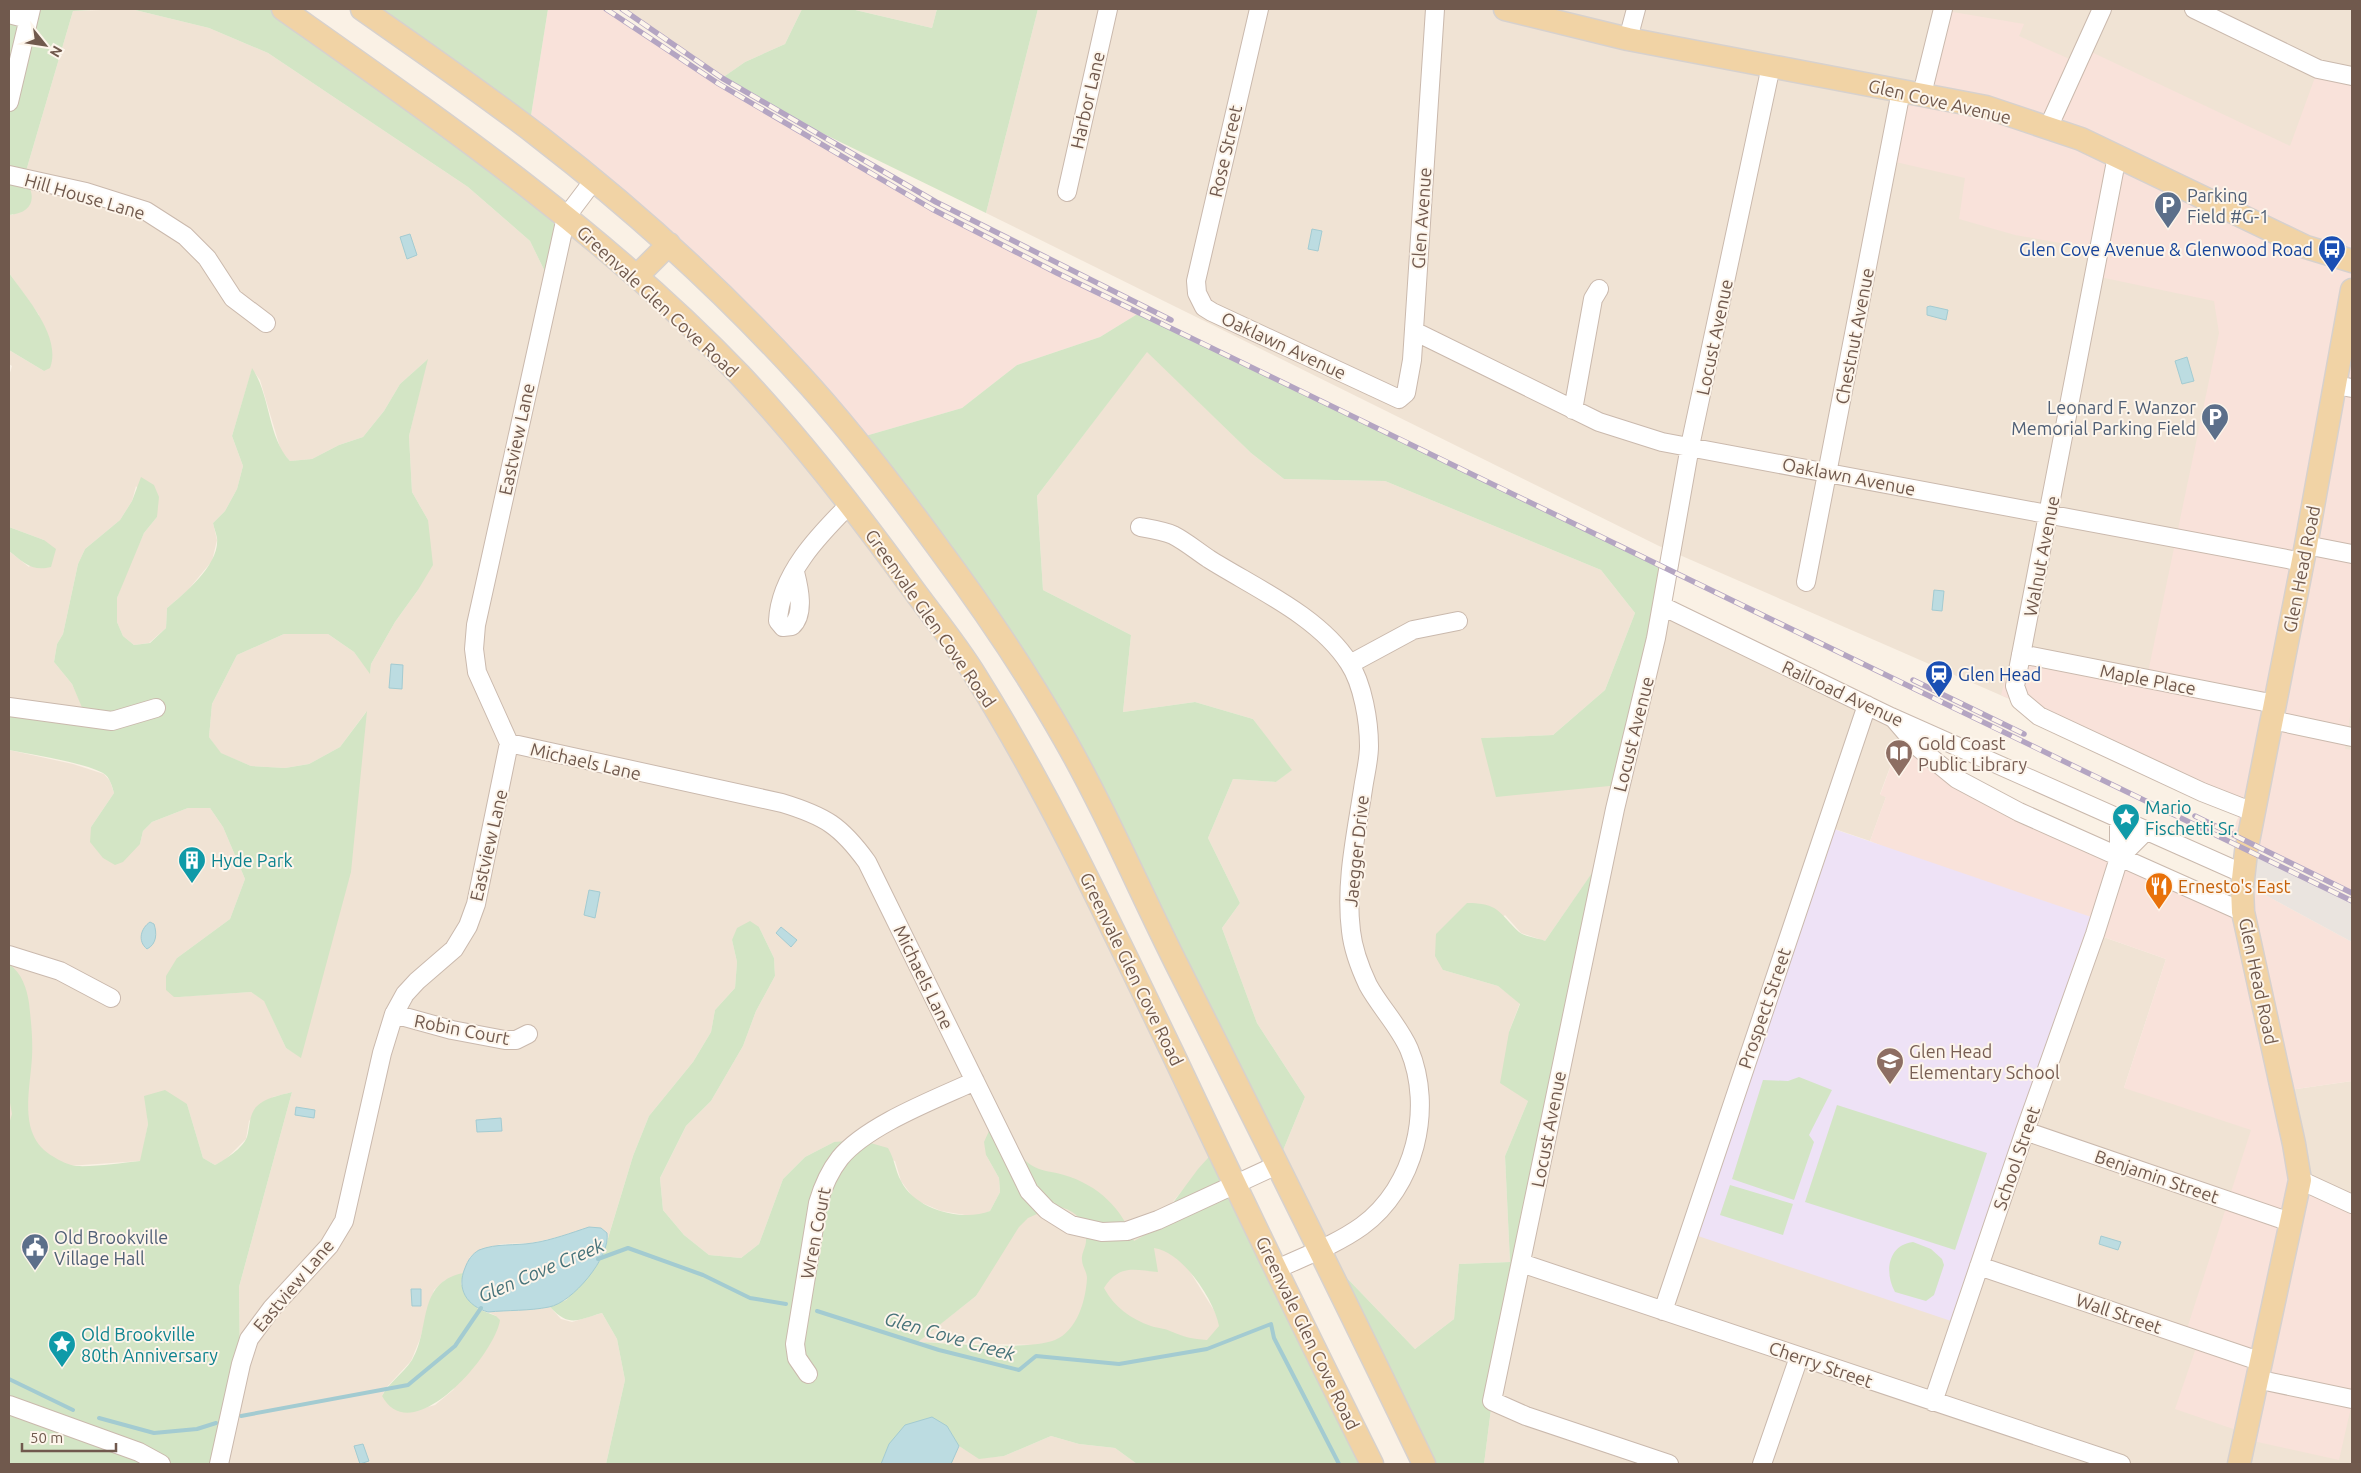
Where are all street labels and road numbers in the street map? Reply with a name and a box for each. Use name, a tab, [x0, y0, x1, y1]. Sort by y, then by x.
street label: Harbor Lane	[1066, 49, 1108, 151]
street label: Glen Cove Avenue	[1867, 75, 2013, 127]
street label: Rose Street	[1205, 103, 1245, 199]
street label: Glen Avenue	[1407, 167, 1435, 269]
street label: Hill House Lane	[22, 169, 148, 223]
street label: Greenvale Glen Cove Road	[573, 221, 743, 381]
street label: Chestnut Avenue	[1831, 266, 1877, 406]
street label: Locust Avenue	[1692, 277, 1736, 397]
street label: Oaklawn Avenue	[1218, 307, 1350, 383]
street label: Eastview Lane	[494, 381, 538, 497]
street label: Oaklawn Avenue	[1781, 453, 1917, 499]
street label: Walnut Avenue	[2019, 494, 2063, 618]
street label: Glen Head Road	[2279, 504, 2323, 634]
street label: Greenvale Glen Cove Road	[862, 525, 1000, 711]
street label: Railroad Avenue	[1779, 656, 1907, 730]
street label: Maple Place	[2098, 660, 2198, 698]
street label: Locust Avenue	[1609, 674, 1657, 794]
street label: Michaels Lane	[529, 739, 643, 783]
street label: Eastview Lane	[465, 787, 511, 903]
street label: Jaegger Drive	[1340, 794, 1372, 908]
street label: Greenvale Glen Cove Road	[1076, 869, 1188, 1069]
street label: Glen Head Road	[2236, 916, 2282, 1046]
street label: Michaels Lane	[890, 922, 958, 1032]
street label: Prospect Street	[1734, 945, 1794, 1071]
street label: Robin Court	[413, 1010, 511, 1048]
street label: Locust Avenue	[1527, 1069, 1569, 1189]
street label: School Street	[1989, 1104, 2043, 1212]
street label: Benjamin Street	[2092, 1145, 2222, 1207]
street label: Wren Court	[796, 1185, 834, 1281]
street label: Greenvale Glen Cove Road	[1252, 1233, 1364, 1433]
street label: Eastview Lane	[249, 1235, 337, 1335]
street label: Wall Street	[2073, 1289, 2165, 1337]
street label: Cherry Street	[1767, 1337, 1875, 1391]

